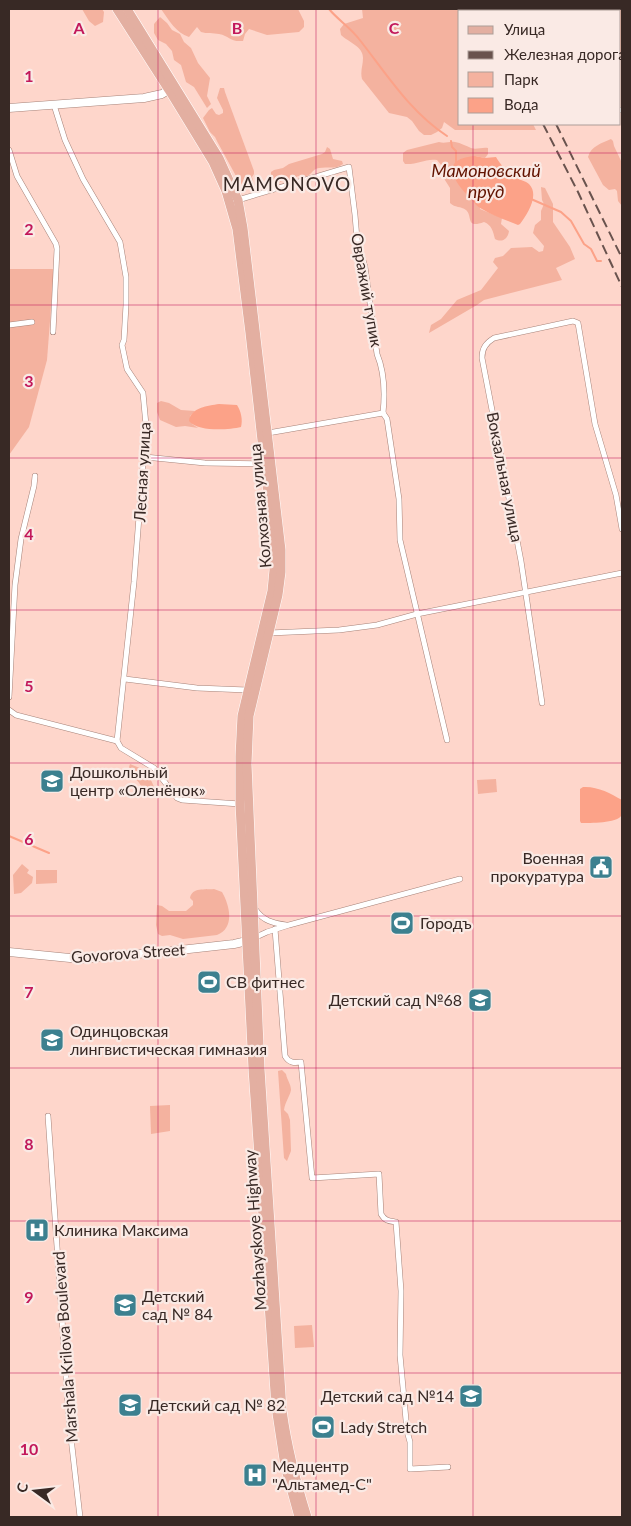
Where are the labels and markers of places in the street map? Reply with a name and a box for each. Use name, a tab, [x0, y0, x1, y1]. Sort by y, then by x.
place label: Дошкольный центр «Оленёнок»	[70, 762, 206, 799]
school or university icon: Дошкольный центр «Оленёнок»	[39, 768, 65, 794]
place label: Военная прокуратура	[490, 848, 584, 885]
public building icon: Военная прокуратура	[588, 854, 614, 880]
sports icon: Городъ	[389, 910, 415, 936]
place label: Городъ	[420, 913, 472, 932]
sports icon: СВ фитнес	[196, 969, 222, 995]
place label: СВ фитнес	[226, 972, 305, 991]
school or university icon: Детский сад №68	[467, 987, 493, 1013]
place label: Детский сад №68	[329, 990, 462, 1009]
place label: Одинцовская лингвистическая гимназия	[70, 1021, 267, 1058]
school or university icon: Одинцовская лингвистическая гимназия	[39, 1027, 65, 1053]
hospital icon: Клиника Максима	[24, 1217, 50, 1243]
place label: Клиника Максима	[54, 1220, 188, 1239]
place label: Детский сад № 84	[142, 1286, 213, 1323]
school or university icon: Детский сад № 84	[112, 1292, 138, 1318]
school or university icon: Детский сад №14	[458, 1383, 484, 1409]
place label: Детский сад №14	[321, 1386, 454, 1405]
school or university icon: Детский сад № 82	[117, 1392, 143, 1418]
place label: Детский сад № 82	[148, 1395, 285, 1414]
sports icon: Lady Stretch	[310, 1414, 336, 1440]
place label: Lady Stretch	[340, 1417, 427, 1436]
place label: Медцентр "Альтамед-С"	[272, 1456, 372, 1493]
hospital icon: Медцентр "Альтамед-С"	[242, 1462, 268, 1488]

